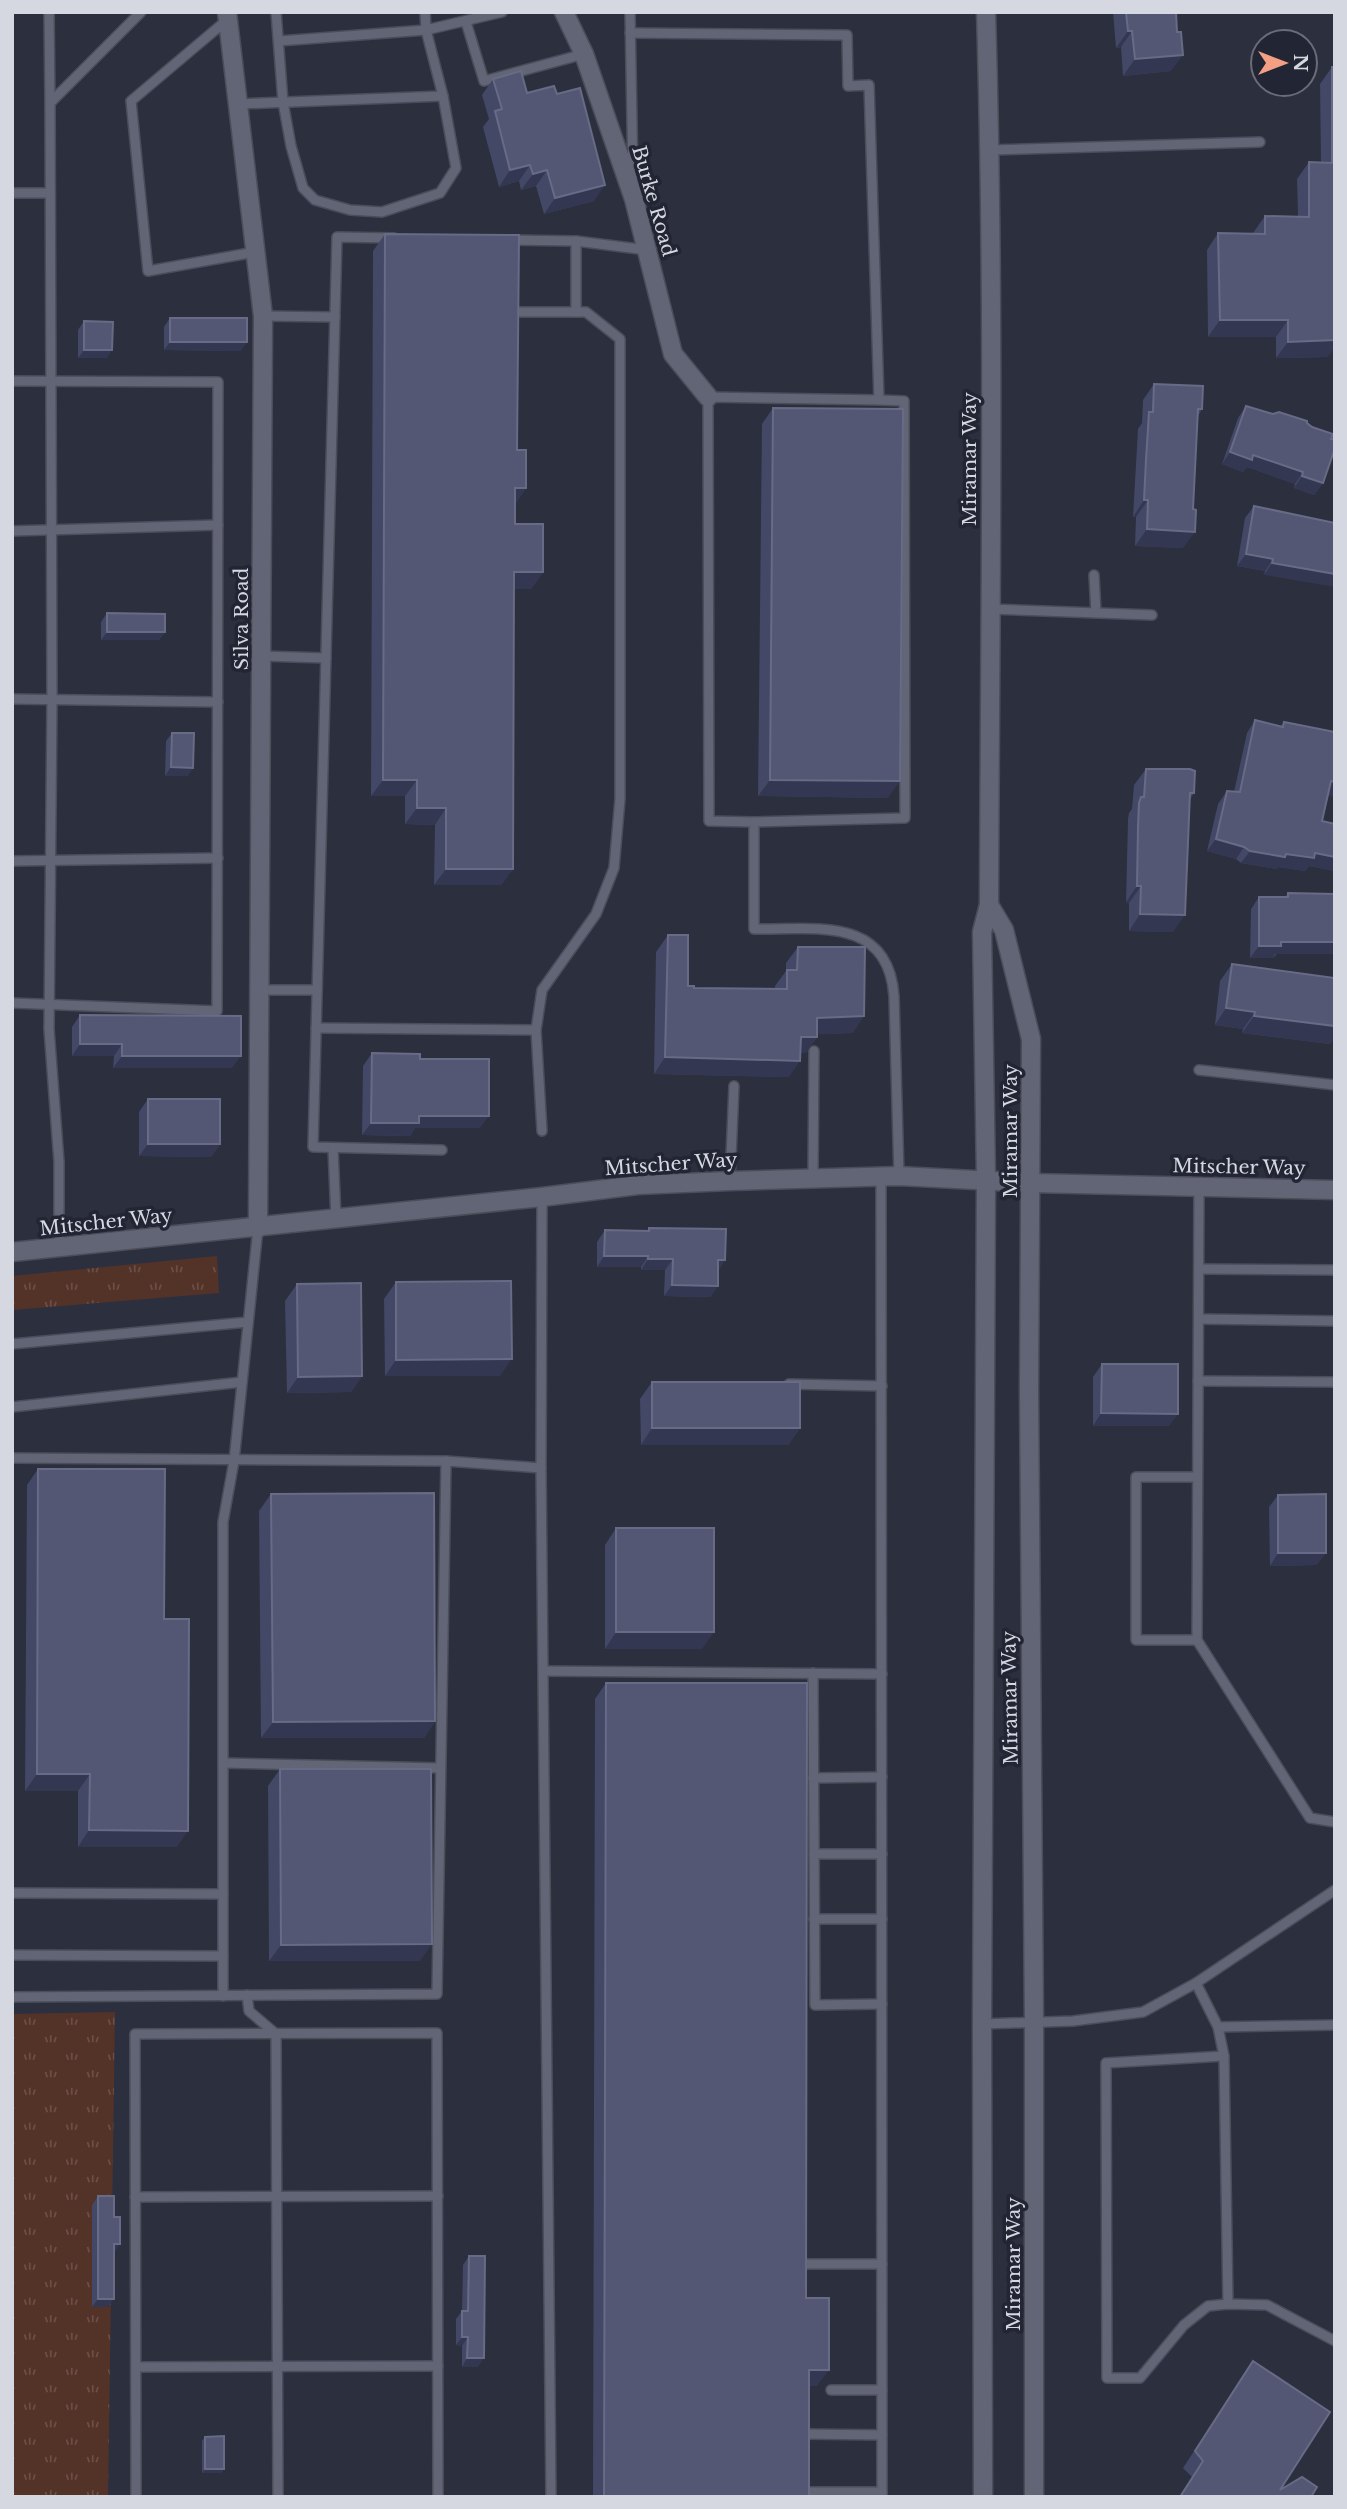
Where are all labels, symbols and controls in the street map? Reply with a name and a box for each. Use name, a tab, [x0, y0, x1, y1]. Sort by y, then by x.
north arrow	[1249, 28, 1319, 98]
text: N	[1289, 54, 1312, 72]
street label: Burke Road	[627, 143, 681, 259]
street label: Miramar Way	[958, 392, 981, 526]
street label: Silva Road	[230, 568, 253, 670]
street label: Miramar Way	[999, 1064, 1022, 1198]
street label: Mitscher Way	[604, 1148, 738, 1180]
street label: Mitscher Way	[1172, 1154, 1306, 1180]
street label: Mitscher Way	[38, 1204, 174, 1240]
street label: Miramar Way	[997, 1631, 1023, 1765]
street label: Miramar Way	[1002, 2197, 1025, 2331]

